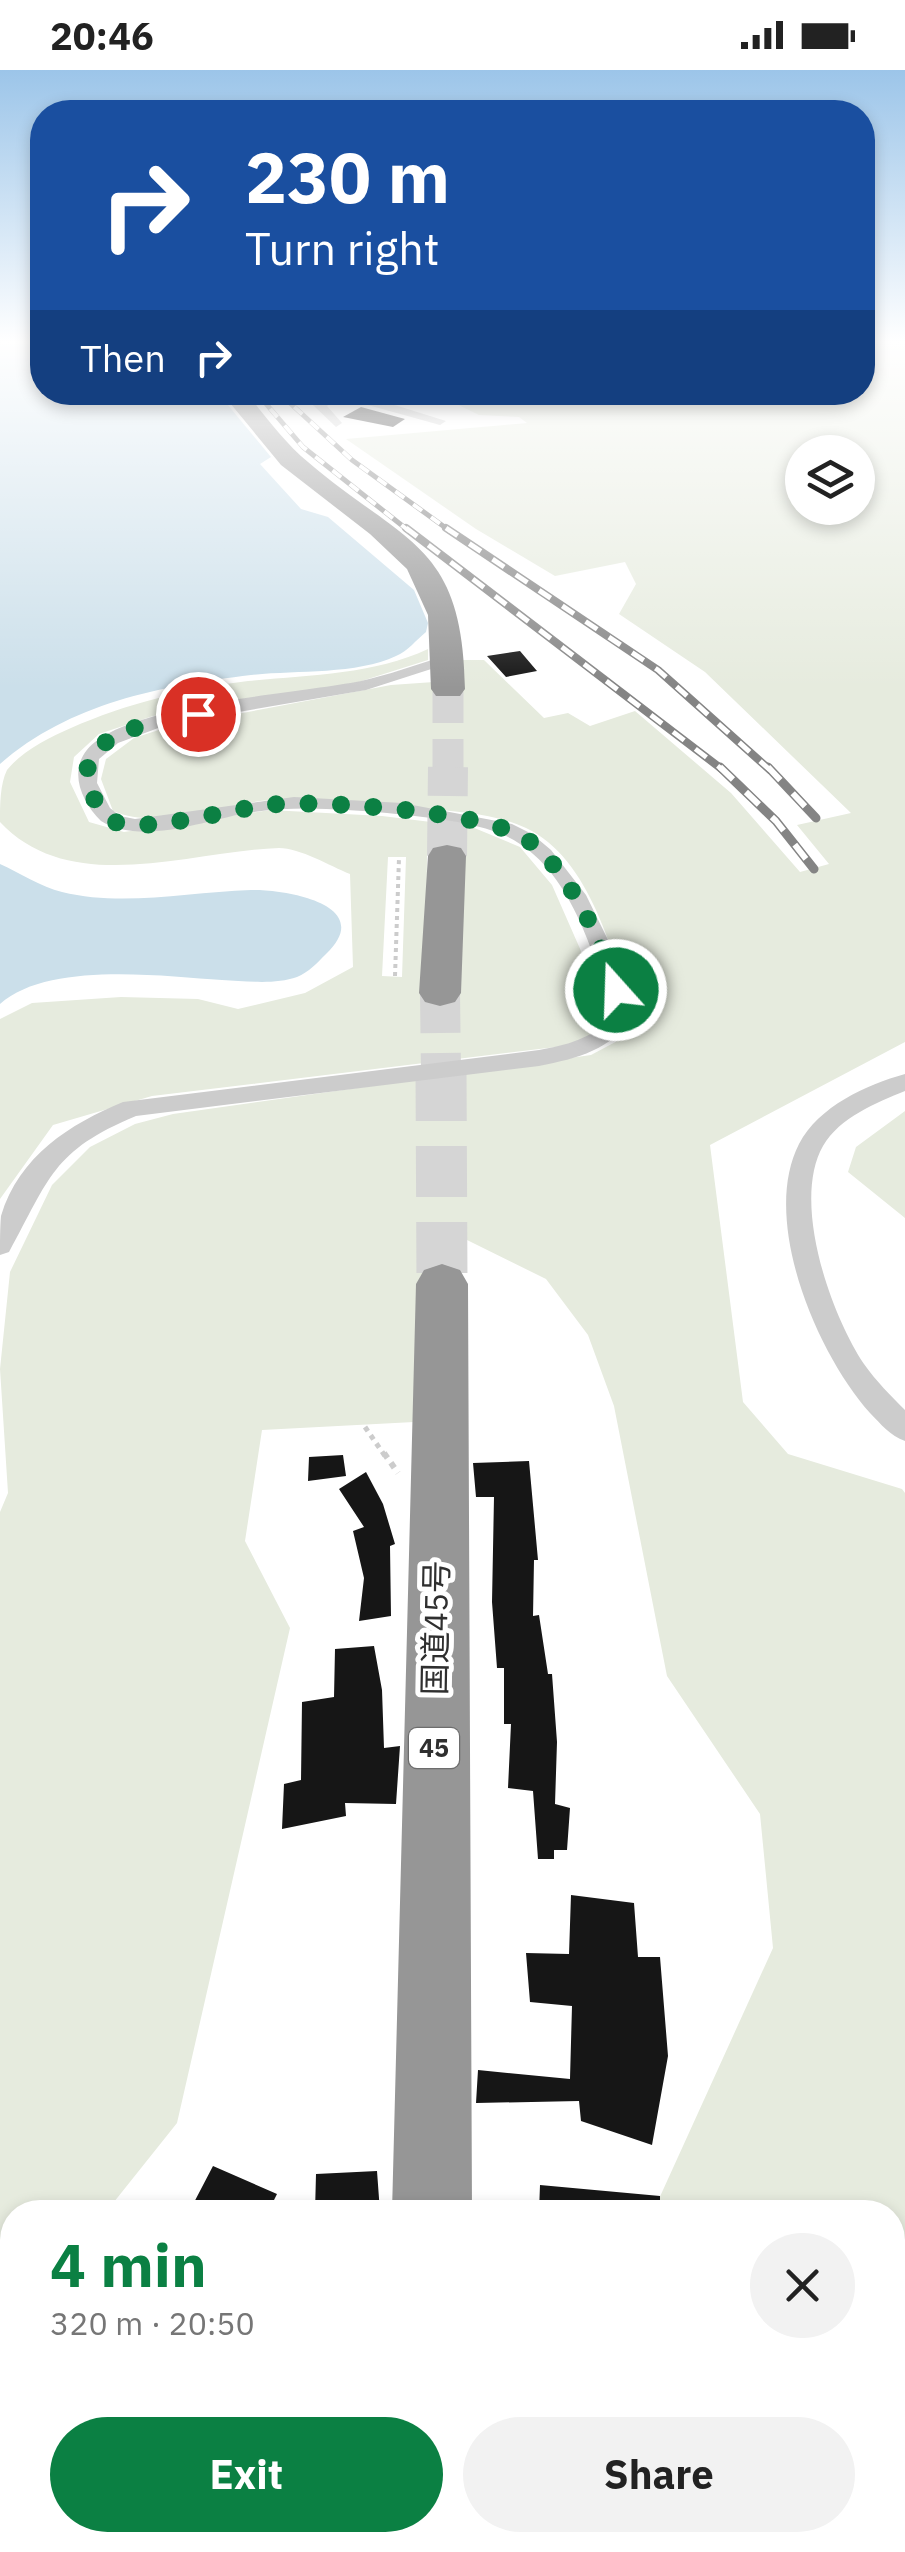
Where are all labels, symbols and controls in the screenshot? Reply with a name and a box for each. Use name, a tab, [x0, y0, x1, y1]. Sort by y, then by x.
text: 20:46	[50, 11, 154, 60]
text: 230 m	[245, 131, 450, 222]
icon: right	[80, 140, 210, 270]
text: Turn right	[245, 219, 440, 277]
icon: right	[186, 330, 241, 385]
text: Then	[80, 333, 166, 382]
map controls	[785, 435, 875, 525]
button: layers	[785, 435, 875, 525]
pin	[156, 672, 241, 757]
icon: arrive	[171, 687, 226, 742]
position arrow	[564, 938, 668, 1042]
street label: 国道45号	[413, 1560, 457, 1696]
road number: 45	[409, 1728, 459, 1768]
text: 4 min	[50, 2225, 207, 2304]
button: close	[750, 2233, 855, 2338]
text: 320 m · 20:50	[50, 2302, 255, 2344]
button: Exit	[50, 2417, 443, 2532]
button: Share	[463, 2417, 855, 2532]

